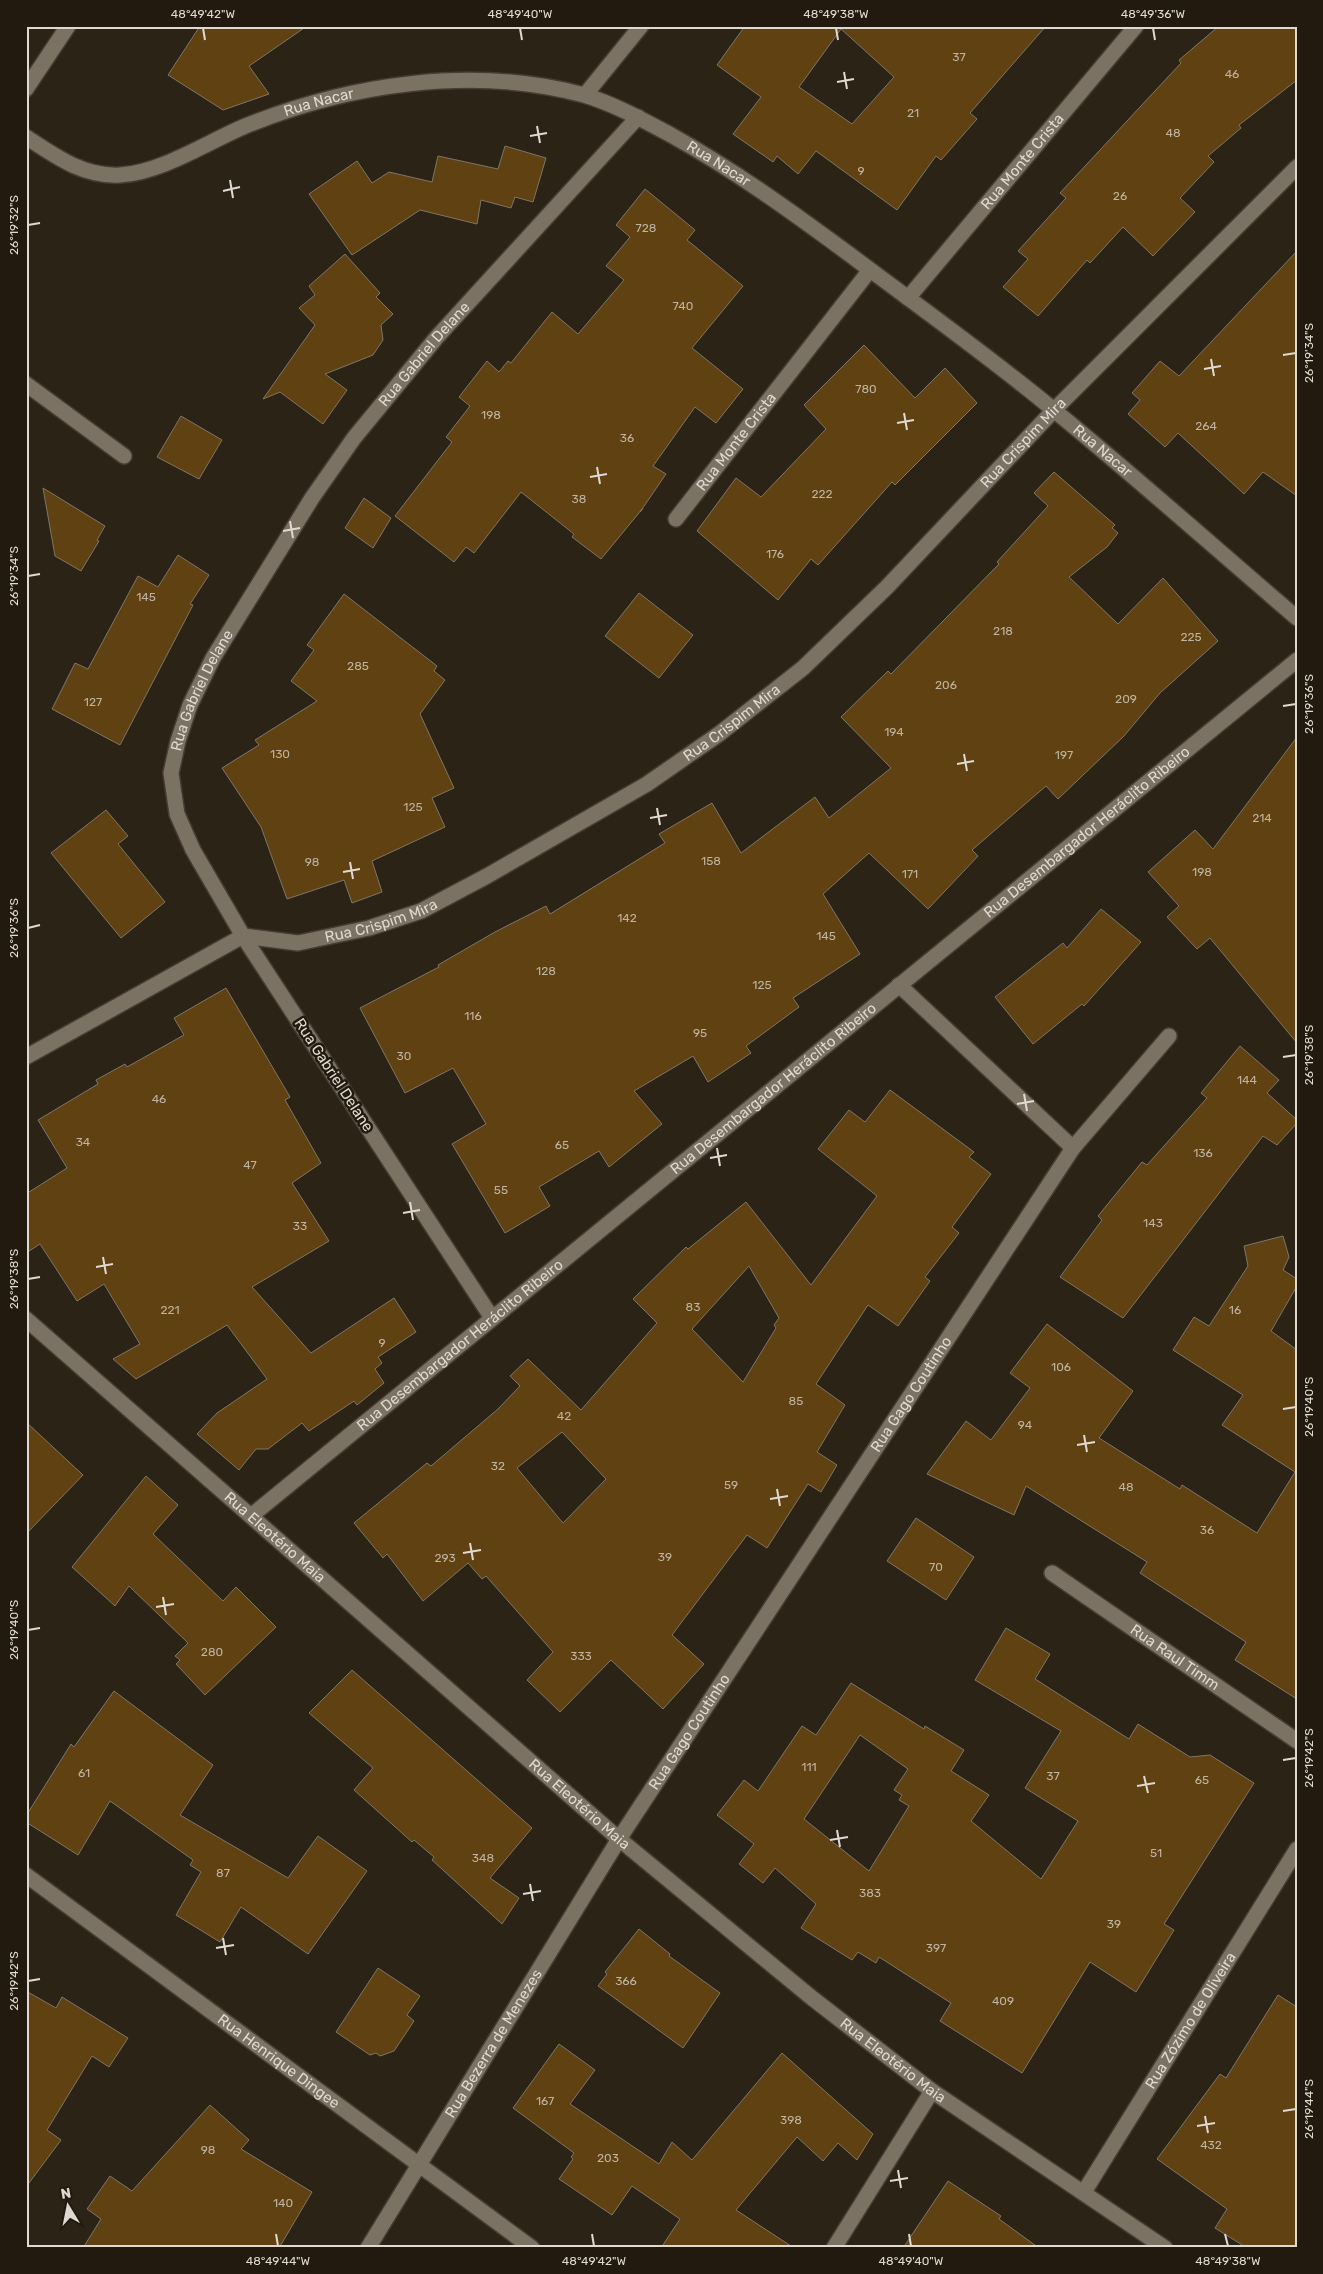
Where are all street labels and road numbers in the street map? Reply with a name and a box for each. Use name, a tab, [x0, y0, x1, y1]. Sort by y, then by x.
street label: Rua Nacar	[281, 84, 356, 120]
street label: Rua Monte Crista	[977, 110, 1068, 213]
street label: Rua Nacar	[684, 137, 754, 191]
street label: Rua Gabriel Delane	[375, 298, 474, 410]
street label: Rua Monte Crista	[692, 389, 780, 494]
street label: Rua Crispim Mira	[976, 394, 1070, 491]
street label: Rua Nacar	[1070, 421, 1136, 481]
street label: Rua Gabriel Delane	[167, 627, 237, 753]
street label: Rua Crispim Mira	[680, 680, 784, 765]
street label: Rua Desembargador Heráclito Ribeiro	[980, 742, 1194, 922]
street label: Rua Crispim Mira	[323, 895, 440, 946]
street label: Rua Desembargador Heráclito Ribeiro	[667, 999, 880, 1178]
street label: Rua Gabriel Delane	[291, 1015, 377, 1135]
street label: Rua Desembargador Heráclito Ribeiro	[353, 1255, 567, 1435]
street label: Rua Gago Coutinho	[867, 1333, 956, 1455]
street label: Rua Eleotério Maia	[221, 1488, 329, 1586]
street label: Rua Raul Timm	[1127, 1620, 1223, 1694]
street label: Rua Gago Coutinho	[645, 1671, 734, 1793]
street label: Rua Eleotério Maia	[525, 1755, 634, 1853]
street label: Rua Zózimo de Oliveira	[1141, 1949, 1240, 2092]
street label: Rua Bezerra de Menezes	[441, 1966, 546, 2121]
street label: Rua Henrique Dingee	[214, 2010, 343, 2112]
street label: Rua Eleotério Maia	[836, 2014, 949, 2107]

